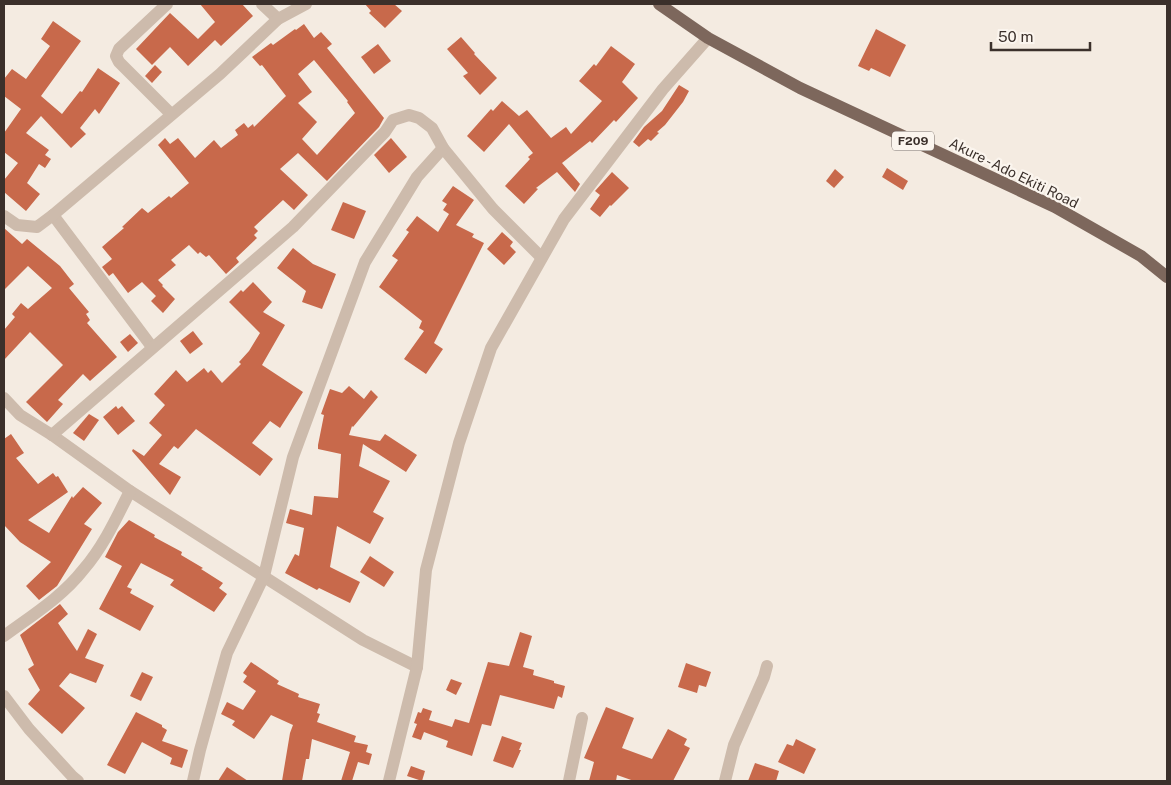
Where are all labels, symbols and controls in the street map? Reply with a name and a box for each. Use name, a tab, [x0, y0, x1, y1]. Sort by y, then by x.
scale bar	[991, 20, 1090, 52]
text: 50 m	[998, 28, 1033, 45]
road number: F209	[892, 132, 934, 150]
street label: Akure - Ado Ekiti Road	[947, 135, 1081, 211]

